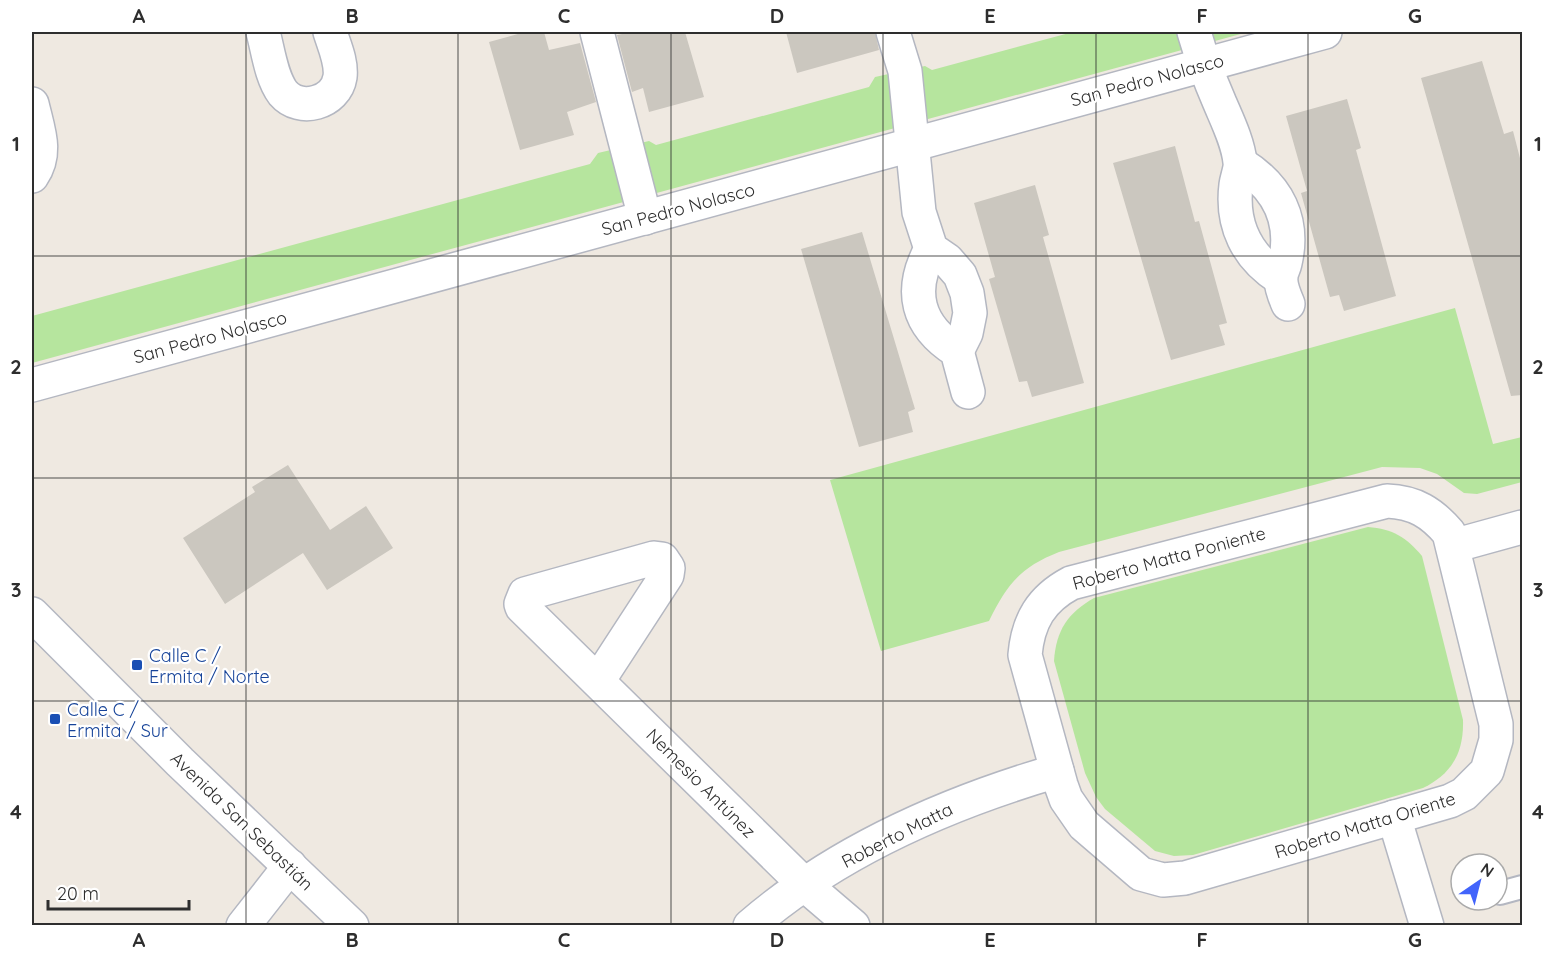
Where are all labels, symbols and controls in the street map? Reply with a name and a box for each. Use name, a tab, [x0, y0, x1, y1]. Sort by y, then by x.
text: A	[133, 3, 146, 28]
text: B	[345, 3, 359, 28]
text: C	[558, 3, 571, 28]
text: D	[770, 3, 784, 28]
text: E	[984, 3, 996, 28]
text: F	[1196, 3, 1208, 28]
text: G	[1408, 3, 1422, 28]
street label: San Pedro Nolasco	[1068, 48, 1226, 112]
text: 1	[12, 131, 20, 156]
text: 1	[1534, 131, 1542, 156]
street label: San Pedro Nolasco	[599, 177, 757, 241]
street label: San Pedro Nolasco	[131, 305, 289, 369]
text: 2	[10, 354, 22, 379]
text: 2	[1532, 354, 1544, 379]
street label: Roberto Matta Poniente	[1070, 521, 1268, 595]
text: 3	[11, 577, 21, 602]
text: 3	[1533, 577, 1543, 602]
place label: Calle C / Ermita / Norte	[149, 644, 270, 688]
marker: Calle C / Ermita / Norte	[130, 658, 144, 672]
place label: Calle C / Ermita / Sur	[67, 698, 168, 742]
marker: Calle C / Ermita / Sur	[48, 712, 62, 726]
street label: Nemesio Antúnez	[641, 723, 761, 843]
street label: Avenida San Sebastián	[166, 747, 318, 895]
street label: Roberto Matta Oriente	[1272, 787, 1458, 863]
street label: Roberto Matta	[838, 797, 956, 873]
text: 4	[10, 799, 22, 824]
text: 4	[1532, 799, 1544, 824]
north arrow	[1449, 852, 1509, 912]
text: N	[1477, 858, 1498, 881]
scale bar	[48, 873, 189, 911]
text: 20 m	[57, 882, 99, 905]
text: A	[133, 927, 146, 952]
text: B	[345, 927, 359, 952]
text: C	[558, 927, 571, 952]
text: D	[770, 927, 784, 952]
text: E	[984, 927, 996, 952]
text: F	[1196, 927, 1208, 952]
text: G	[1408, 927, 1422, 952]

